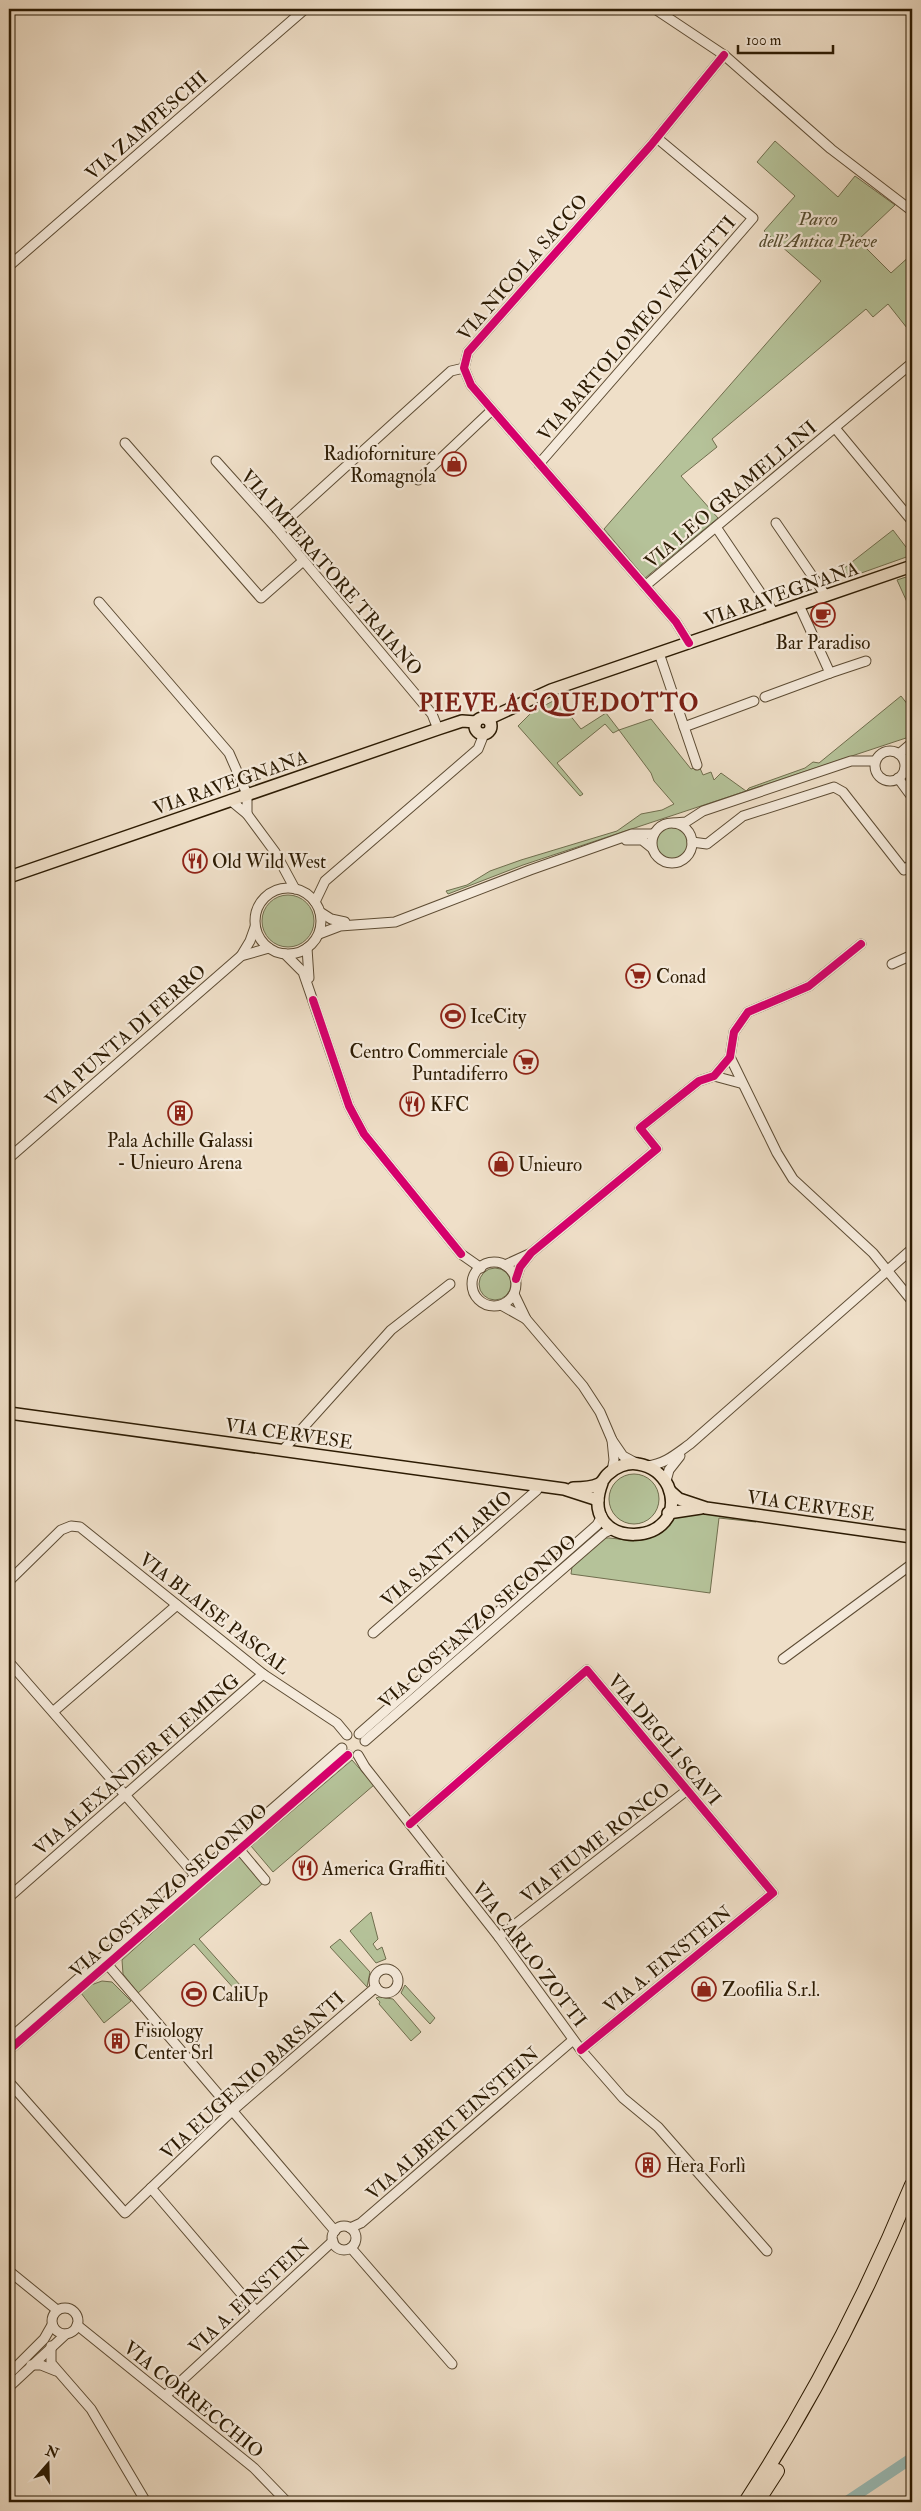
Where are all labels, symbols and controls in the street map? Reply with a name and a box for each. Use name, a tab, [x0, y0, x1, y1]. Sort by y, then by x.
scale bar	[738, 22, 834, 54]
text: 100 m	[746, 31, 782, 50]
street label: VIA ZAMPESCHI	[81, 66, 213, 185]
street label: VIA NICOLA SACCO	[452, 189, 593, 346]
park label: Parco dell'Antica Pieve	[758, 207, 877, 253]
street label: VIA BARTOLOMEO VANZETTI	[532, 211, 741, 446]
street label: VIA LEO GRAMELLINI	[640, 416, 822, 574]
place label: Radioforniture Romagnola	[323, 442, 436, 488]
shop icon: Radioforniture Romagnola	[441, 451, 467, 477]
street label: VIA IMPERATORE TRAIANO	[235, 465, 427, 681]
street label: VIA RAVEGNANA	[701, 556, 862, 632]
cafe icon: Bar Paradiso	[810, 602, 836, 628]
place label: Bar Paradiso	[776, 631, 870, 655]
district label: PIEVE ACQUEDOTTO	[419, 688, 699, 719]
street label: VIA RAVEGNANA	[150, 745, 311, 821]
restaurant icon: Old Wild West	[182, 848, 208, 874]
place label: Old Wild West	[212, 850, 326, 874]
street label: VIA PUNTA DI FERRO	[40, 959, 211, 1112]
supermarket icon: Conad	[625, 963, 651, 989]
place label: Conad	[656, 965, 707, 989]
sports icon: IceCity	[440, 1003, 466, 1029]
place label: IceCity	[470, 1005, 527, 1029]
place label: Centro Commerciale Puntadiferro	[349, 1040, 508, 1086]
supermarket icon: Centro Commerciale Puntadiferro	[513, 1049, 539, 1075]
restaurant icon: KFC	[399, 1091, 425, 1117]
place label: KFC	[430, 1093, 469, 1117]
building icon: Pala Achille Galassi - Unieuro Arena	[167, 1100, 193, 1126]
place label: Pala Achille Galassi - Unieuro Arena	[107, 1129, 253, 1175]
shop icon: Unieuro	[488, 1151, 514, 1177]
place label: Unieuro	[518, 1153, 582, 1177]
street label: VIA CERVESE	[223, 1413, 355, 1455]
street label: VIA SANT'ILARIO	[376, 1485, 517, 1612]
street label: VIA CERVESE	[745, 1485, 877, 1527]
street label: VIA COSTANZO SECONDO	[374, 1529, 582, 1714]
street label: VIA BLAISE PASCAL	[134, 1548, 295, 1680]
street label: VIA ALEXANDER FLEMING	[29, 1669, 245, 1861]
street label: VIA DEGLI SCAVI	[602, 1669, 726, 1810]
street label: VIA FIUME RONCO	[516, 1777, 675, 1909]
street label: VIA COSTANZO SECONDO	[65, 1798, 273, 1983]
restaurant icon: America Graffiti	[292, 1855, 318, 1881]
place label: America Graffiti	[321, 1857, 446, 1881]
street label: VIA CARLO ZOTTI	[467, 1877, 592, 2032]
street label: VIA A. EINSTEIN	[599, 1901, 737, 2019]
shop icon: Zoofilia S.r.l.	[691, 1976, 717, 2002]
place label: Zoofilia S.r.l.	[722, 1978, 820, 2002]
sports icon: CaliUp	[181, 1981, 207, 2007]
place label: CaliUp	[212, 1983, 268, 2008]
street label: VIA EUGENIO BARSANTI	[155, 1987, 350, 2165]
place label: Fisiology Center Srl	[134, 2019, 213, 2065]
building icon: Fisiology Center Srl	[104, 2028, 130, 2054]
street label: VIA ALBERT EINSTEIN	[361, 2042, 544, 2206]
building icon: Hera Forlì	[635, 2152, 661, 2178]
place label: Hera Forlì	[666, 2154, 746, 2178]
street label: VIA A. EINSTEIN	[184, 2234, 316, 2359]
street label: VIA CORRECCHIO	[118, 2336, 268, 2464]
north arrow	[22, 2438, 72, 2488]
text: N	[43, 2442, 62, 2463]

